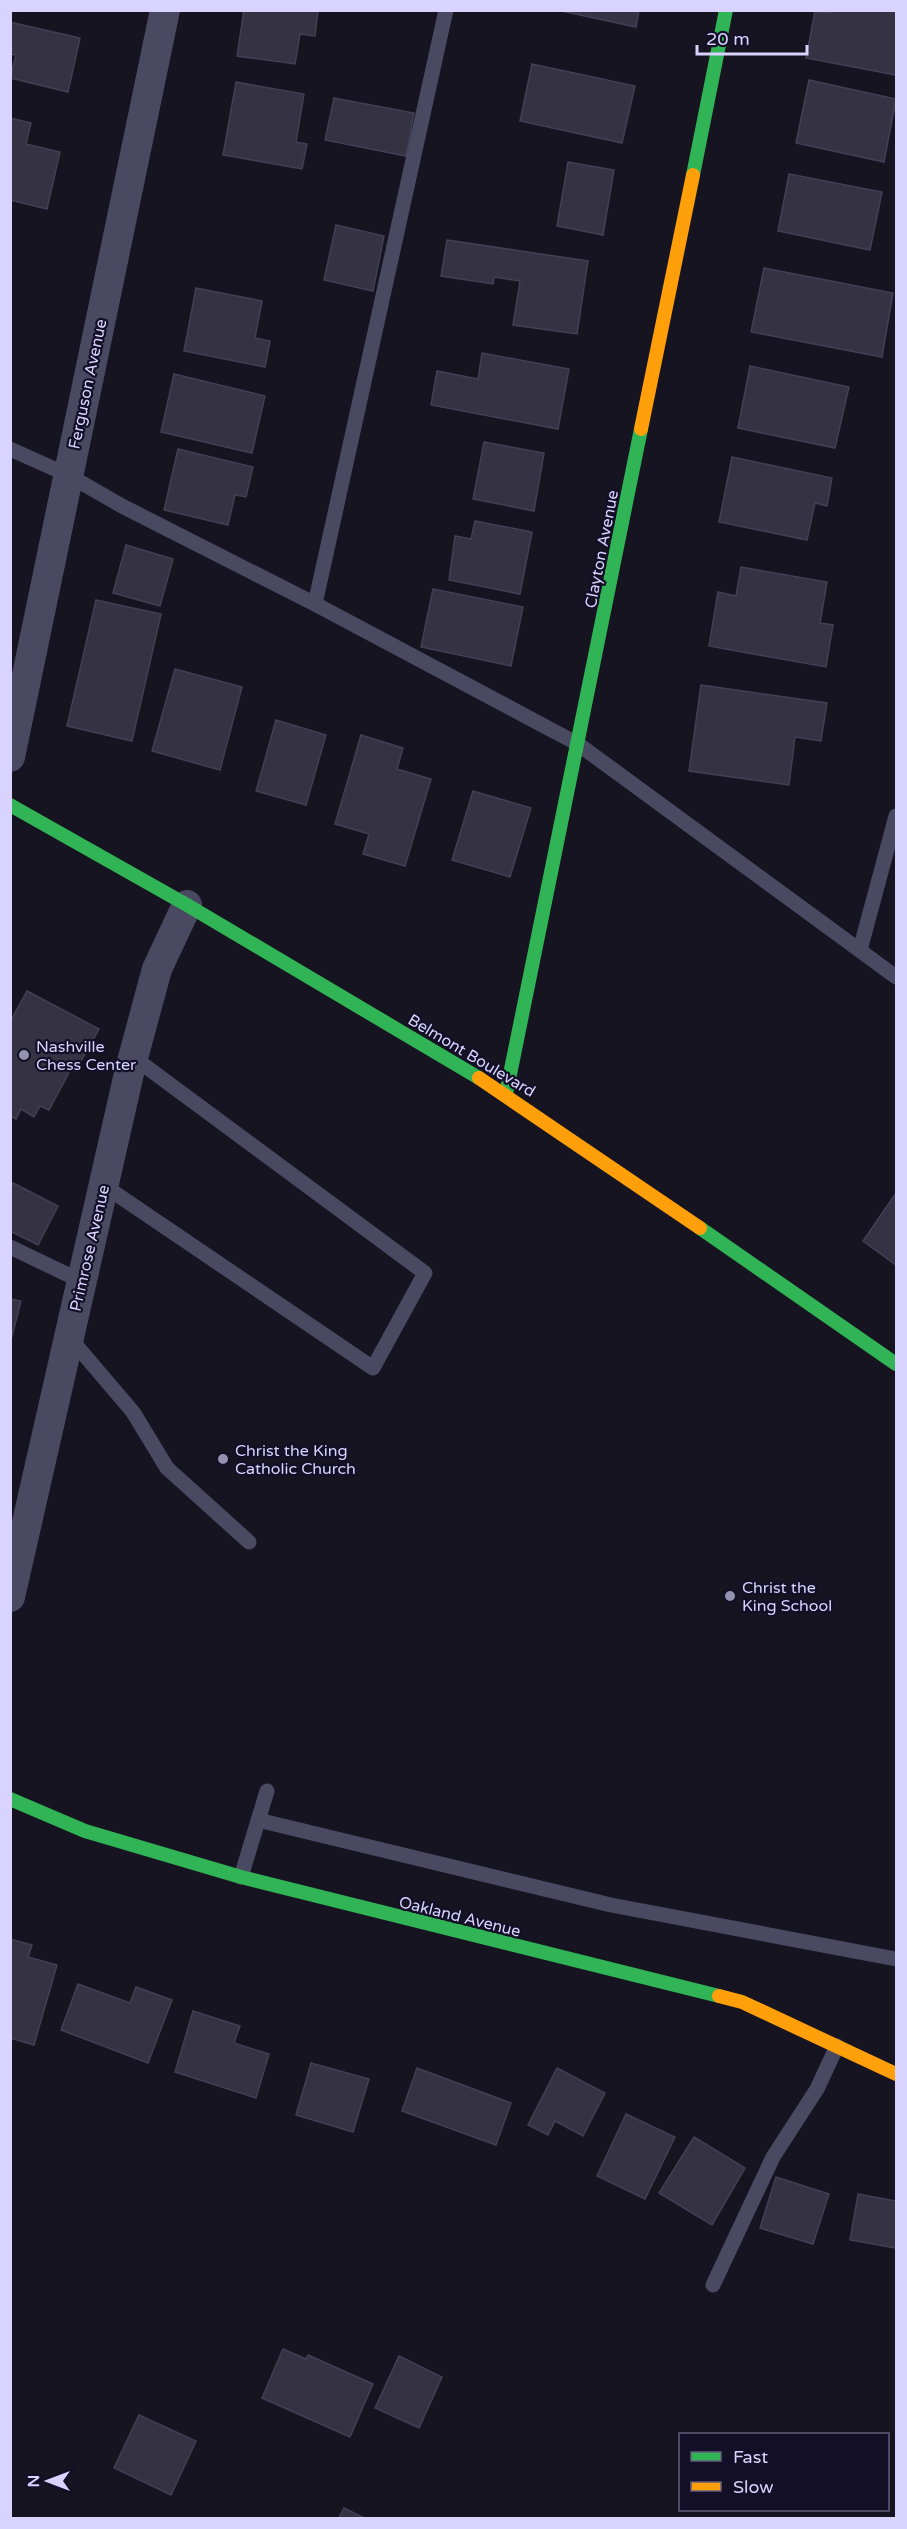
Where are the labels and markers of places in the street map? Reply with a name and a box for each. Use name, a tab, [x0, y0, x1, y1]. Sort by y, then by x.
place label: Nashville Chess Center	[36, 1037, 137, 1075]
marker: Nashville Chess Center	[17, 1048, 31, 1062]
place label: Christ the King Catholic Church	[235, 1441, 356, 1479]
marker: Christ the King Catholic Church	[216, 1452, 230, 1466]
place label: Christ the King School	[742, 1578, 832, 1616]
marker: Christ the King School	[723, 1589, 737, 1603]

